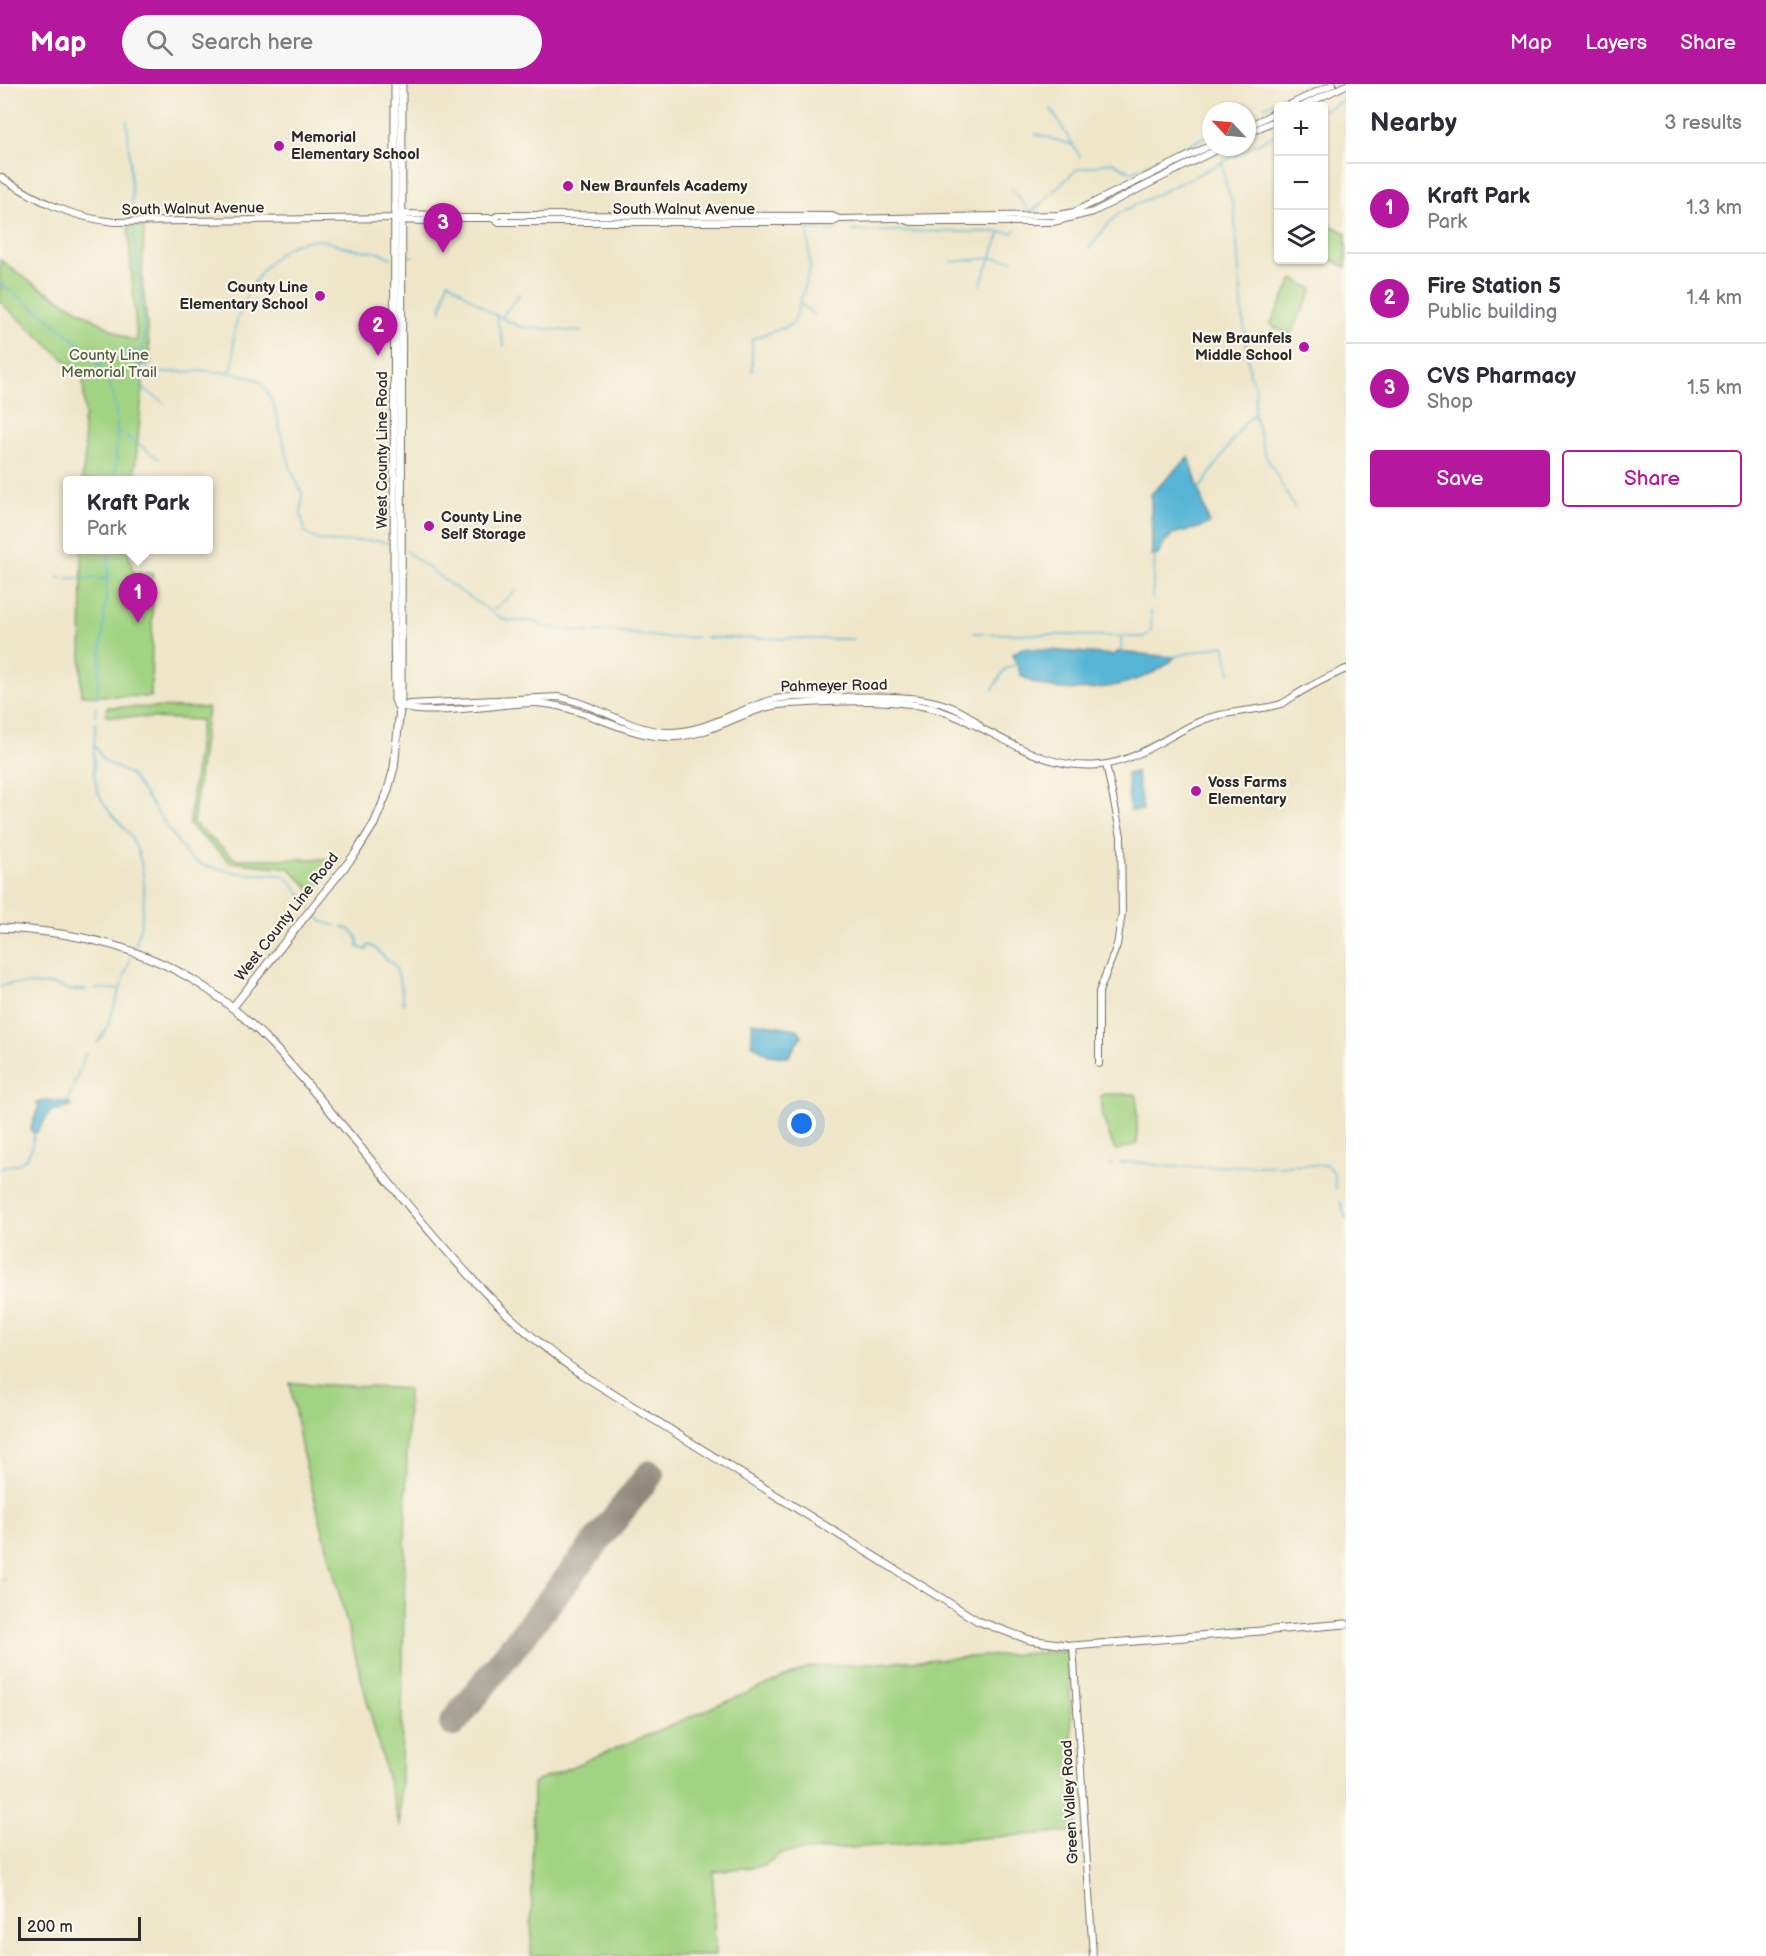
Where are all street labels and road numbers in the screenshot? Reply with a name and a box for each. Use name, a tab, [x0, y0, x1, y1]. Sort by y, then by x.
street label: South Walnut Avenue	[122, 198, 265, 220]
street label: South Walnut Avenue	[613, 200, 755, 219]
street label: West County Line Road	[373, 371, 392, 529]
street label: Pahmeyer Road	[780, 676, 888, 696]
street label: West County Line Road	[231, 849, 343, 985]
street label: Green Valley Road	[1057, 1739, 1083, 1865]

